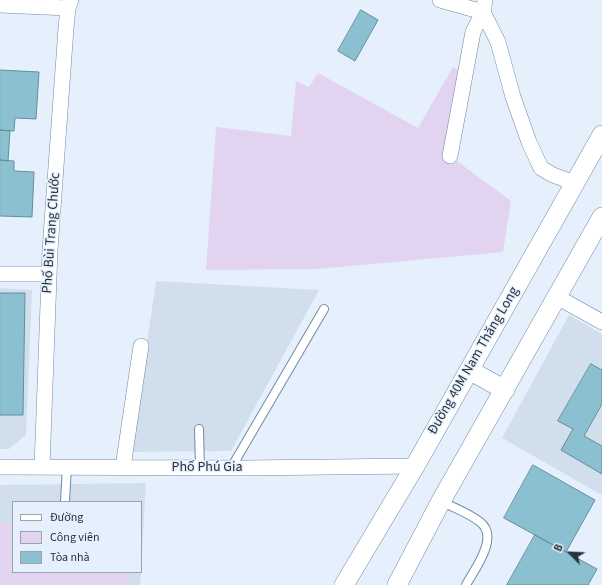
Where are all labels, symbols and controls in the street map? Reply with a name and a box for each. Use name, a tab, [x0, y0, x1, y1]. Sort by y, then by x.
street label: Phố Bùi Trang Chước	[39, 172, 65, 294]
street label: Đường 40M Nam Thăng Long	[425, 284, 523, 438]
street label: Phố Phú Gia	[171, 460, 243, 476]
legend	[12, 501, 142, 573]
text: Đường	[50, 509, 83, 526]
text: Công viên	[50, 529, 99, 546]
north arrow	[550, 533, 590, 573]
text: B	[550, 542, 567, 554]
text: Tòa nhà	[50, 549, 90, 566]

